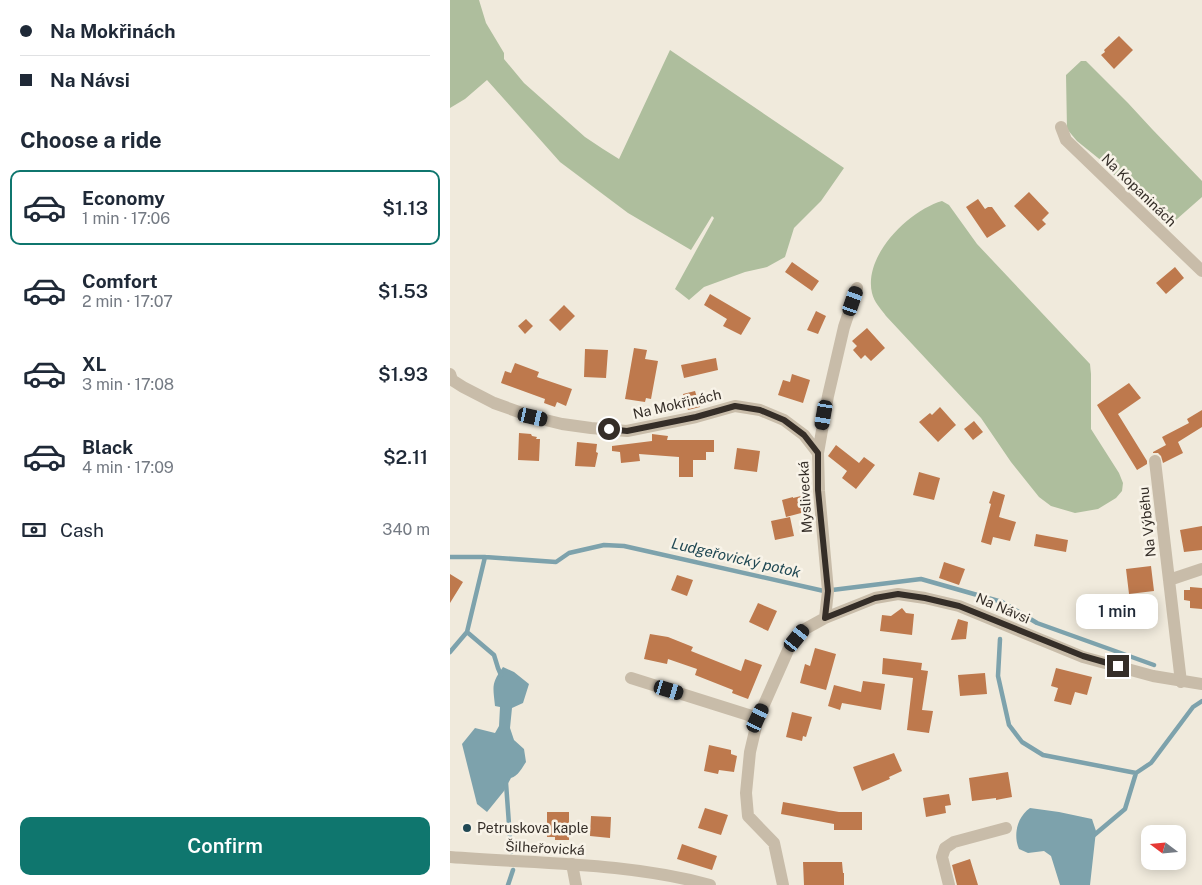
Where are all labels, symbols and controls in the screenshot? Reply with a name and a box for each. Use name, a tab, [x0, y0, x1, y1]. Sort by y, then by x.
text: Na Mokřinách	[50, 20, 176, 42]
text: Na Návsi	[50, 69, 130, 91]
text: Choose a ride	[20, 127, 162, 153]
street label: Na Kopaninách	[1098, 150, 1180, 230]
icon: car	[22, 185, 67, 230]
text: Economy	[82, 187, 165, 209]
text: $1.13	[382, 197, 428, 219]
text: 1 min · 17:06	[82, 209, 170, 228]
icon: car	[22, 268, 67, 313]
text: Comfort	[82, 270, 158, 292]
text: $1.53	[378, 280, 428, 302]
car	[841, 284, 864, 318]
text: 2 min · 17:07	[82, 292, 173, 311]
icon: car	[22, 351, 67, 396]
text: XL	[82, 353, 107, 375]
text: $1.93	[378, 363, 428, 385]
text: 3 min · 17:08	[82, 375, 174, 394]
street label: Na Mokřinách	[631, 386, 723, 422]
car	[814, 399, 833, 431]
car	[516, 406, 549, 428]
route start	[598, 418, 620, 440]
icon: car	[22, 434, 67, 479]
text: Black	[82, 436, 133, 458]
text: $2.11	[383, 446, 428, 468]
text: 4 min · 17:09	[82, 458, 174, 477]
street label: Myslivecká	[795, 461, 815, 533]
street label: Na Výběhu	[1135, 486, 1159, 558]
icon: cash	[20, 516, 48, 544]
text: Cash	[60, 519, 104, 541]
text: 340 m	[382, 520, 430, 539]
water label: Ludgeřovický potok	[670, 534, 803, 581]
street label: Na Návsi	[974, 589, 1032, 627]
callout: 1 min	[1077, 594, 1159, 628]
text: 1 min	[1098, 602, 1136, 621]
car	[781, 622, 812, 654]
route end	[1107, 655, 1129, 677]
car	[652, 678, 685, 702]
car	[744, 701, 771, 735]
button: Confirm	[20, 817, 430, 875]
place label: Petruskova kaple	[477, 820, 589, 836]
marker: Petruskova kaple	[461, 822, 473, 834]
north arrow	[1141, 825, 1186, 870]
map controls	[1141, 825, 1186, 870]
street label: Šilheřovická	[505, 837, 585, 858]

